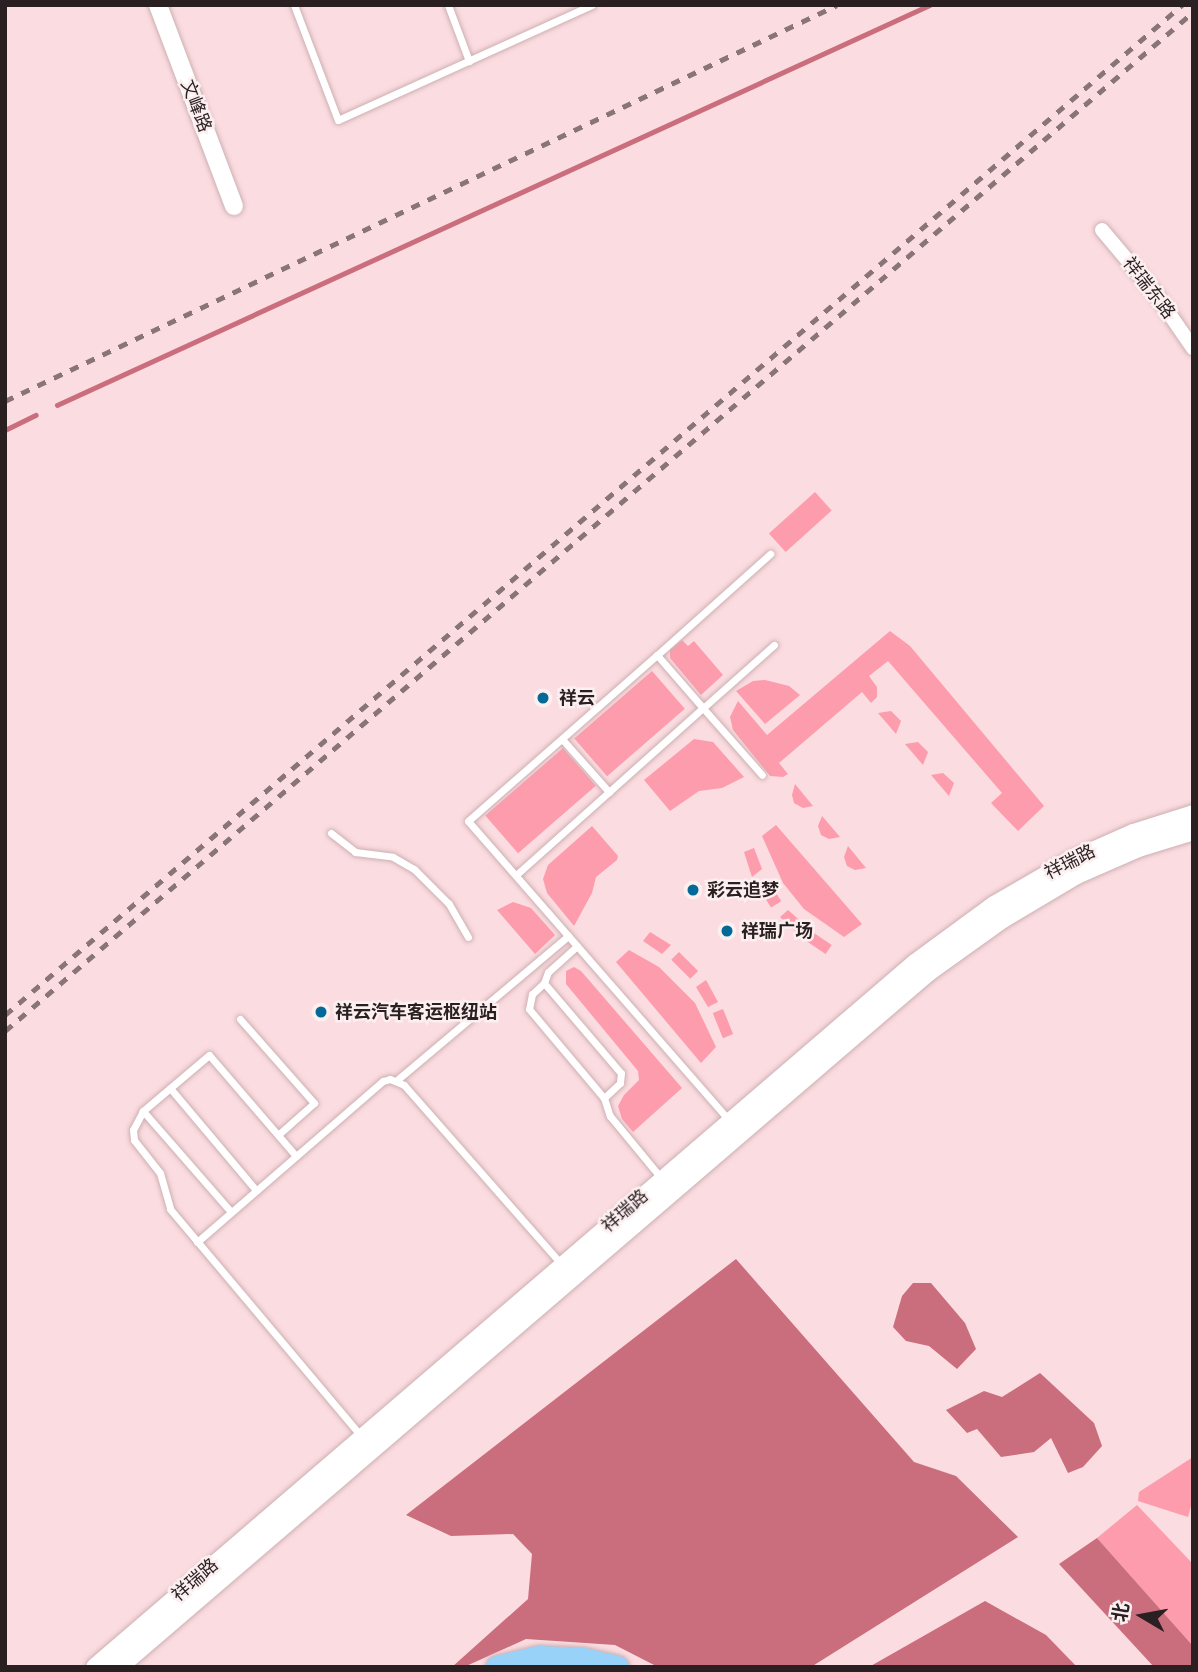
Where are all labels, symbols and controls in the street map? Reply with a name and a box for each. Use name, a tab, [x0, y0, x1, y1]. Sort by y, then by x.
street label: 文峰路	[176, 77, 216, 135]
street label: 祥瑞东路	[1118, 253, 1180, 323]
place label: 祥云	[559, 687, 595, 709]
marker: 祥云	[533, 688, 553, 708]
street label: 祥瑞路	[1041, 840, 1099, 884]
place label: 彩云追梦	[707, 879, 779, 901]
marker: 彩云追梦	[685, 882, 701, 898]
place label: 祥瑞广场	[741, 920, 813, 942]
marker: 祥瑞广场	[719, 923, 735, 939]
place label: 祥云汽车客运枢纽站	[335, 1001, 497, 1023]
marker: 祥云汽车客运枢纽站	[313, 1004, 329, 1020]
street label: 祥瑞路	[598, 1185, 652, 1237]
street label: 祥瑞路	[168, 1554, 222, 1606]
north arrow	[1107, 1581, 1177, 1651]
text: 北	[1108, 1601, 1134, 1624]

